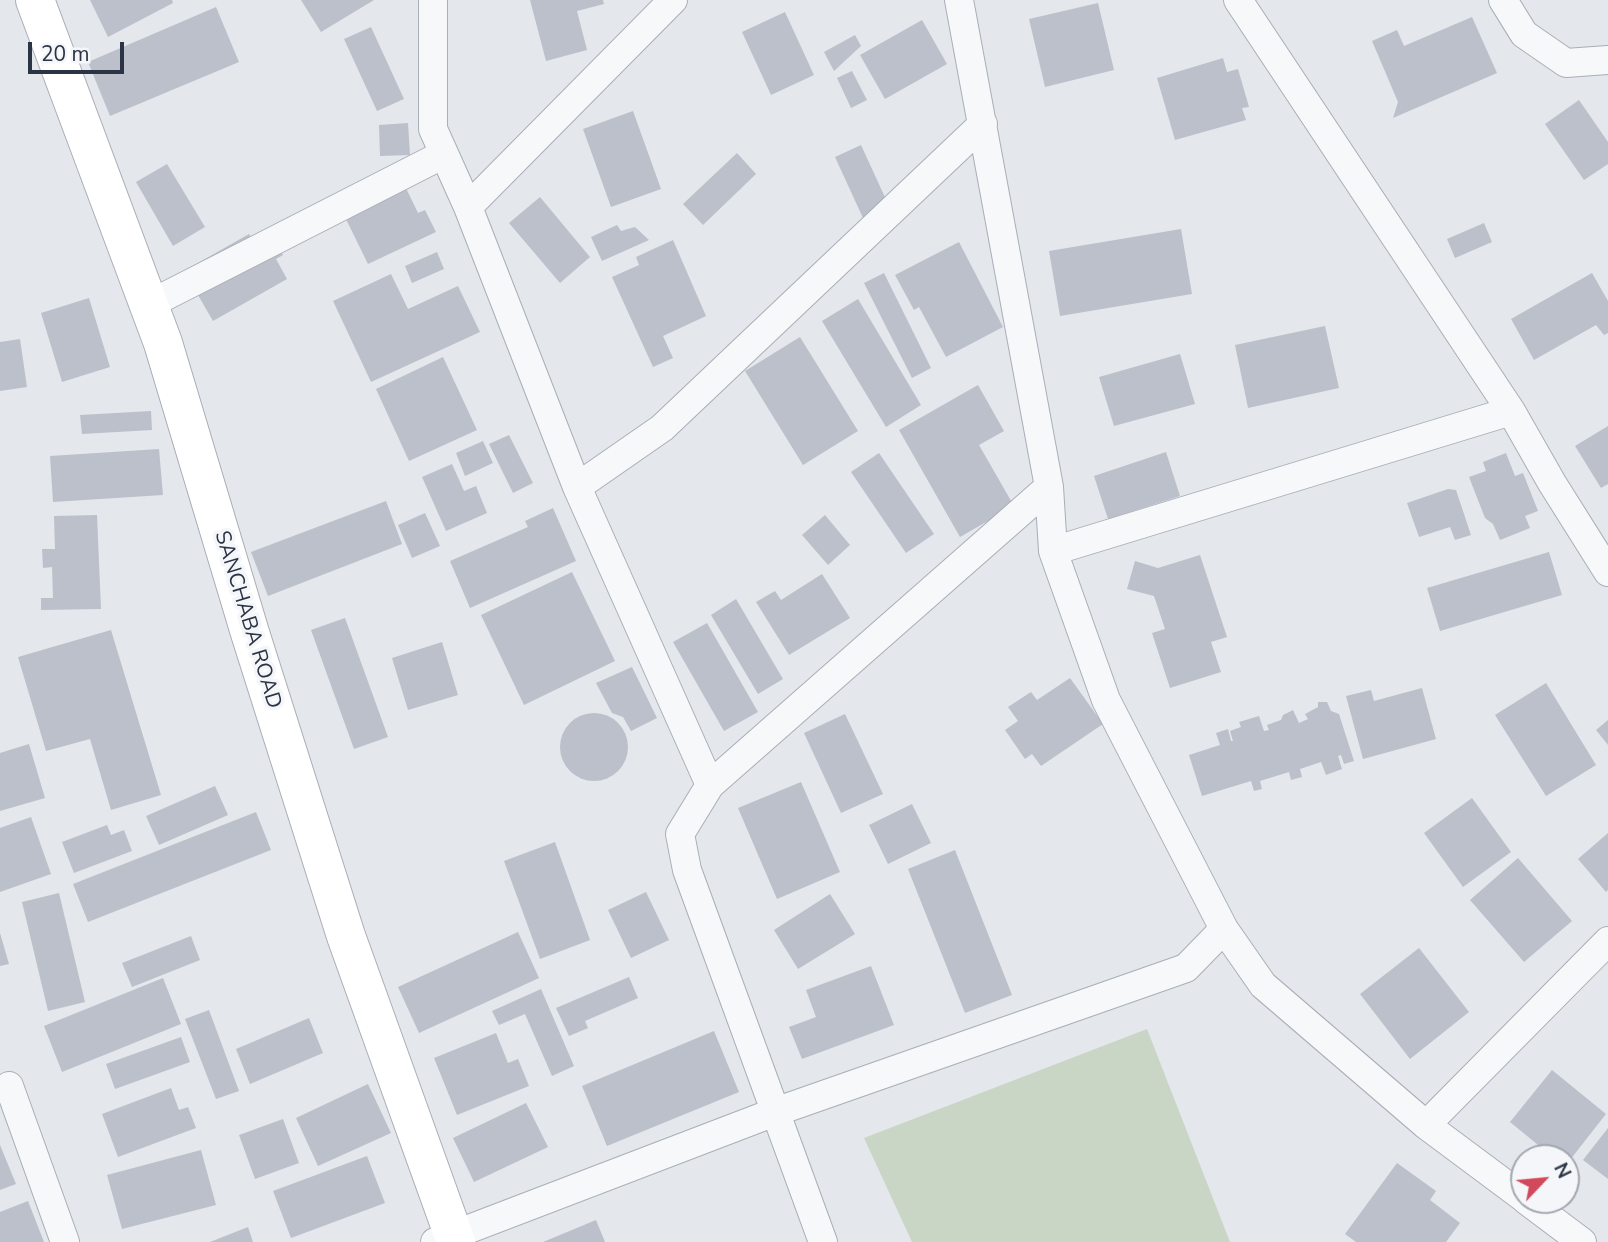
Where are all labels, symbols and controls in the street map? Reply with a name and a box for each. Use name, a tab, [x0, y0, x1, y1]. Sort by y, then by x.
scale bar	[32, 28, 128, 72]
text: 20 m	[41, 40, 90, 68]
street label: SANCHABA ROAD	[208, 528, 286, 712]
north arrow	[1510, 1144, 1580, 1214]
text: N	[1547, 1159, 1577, 1183]

